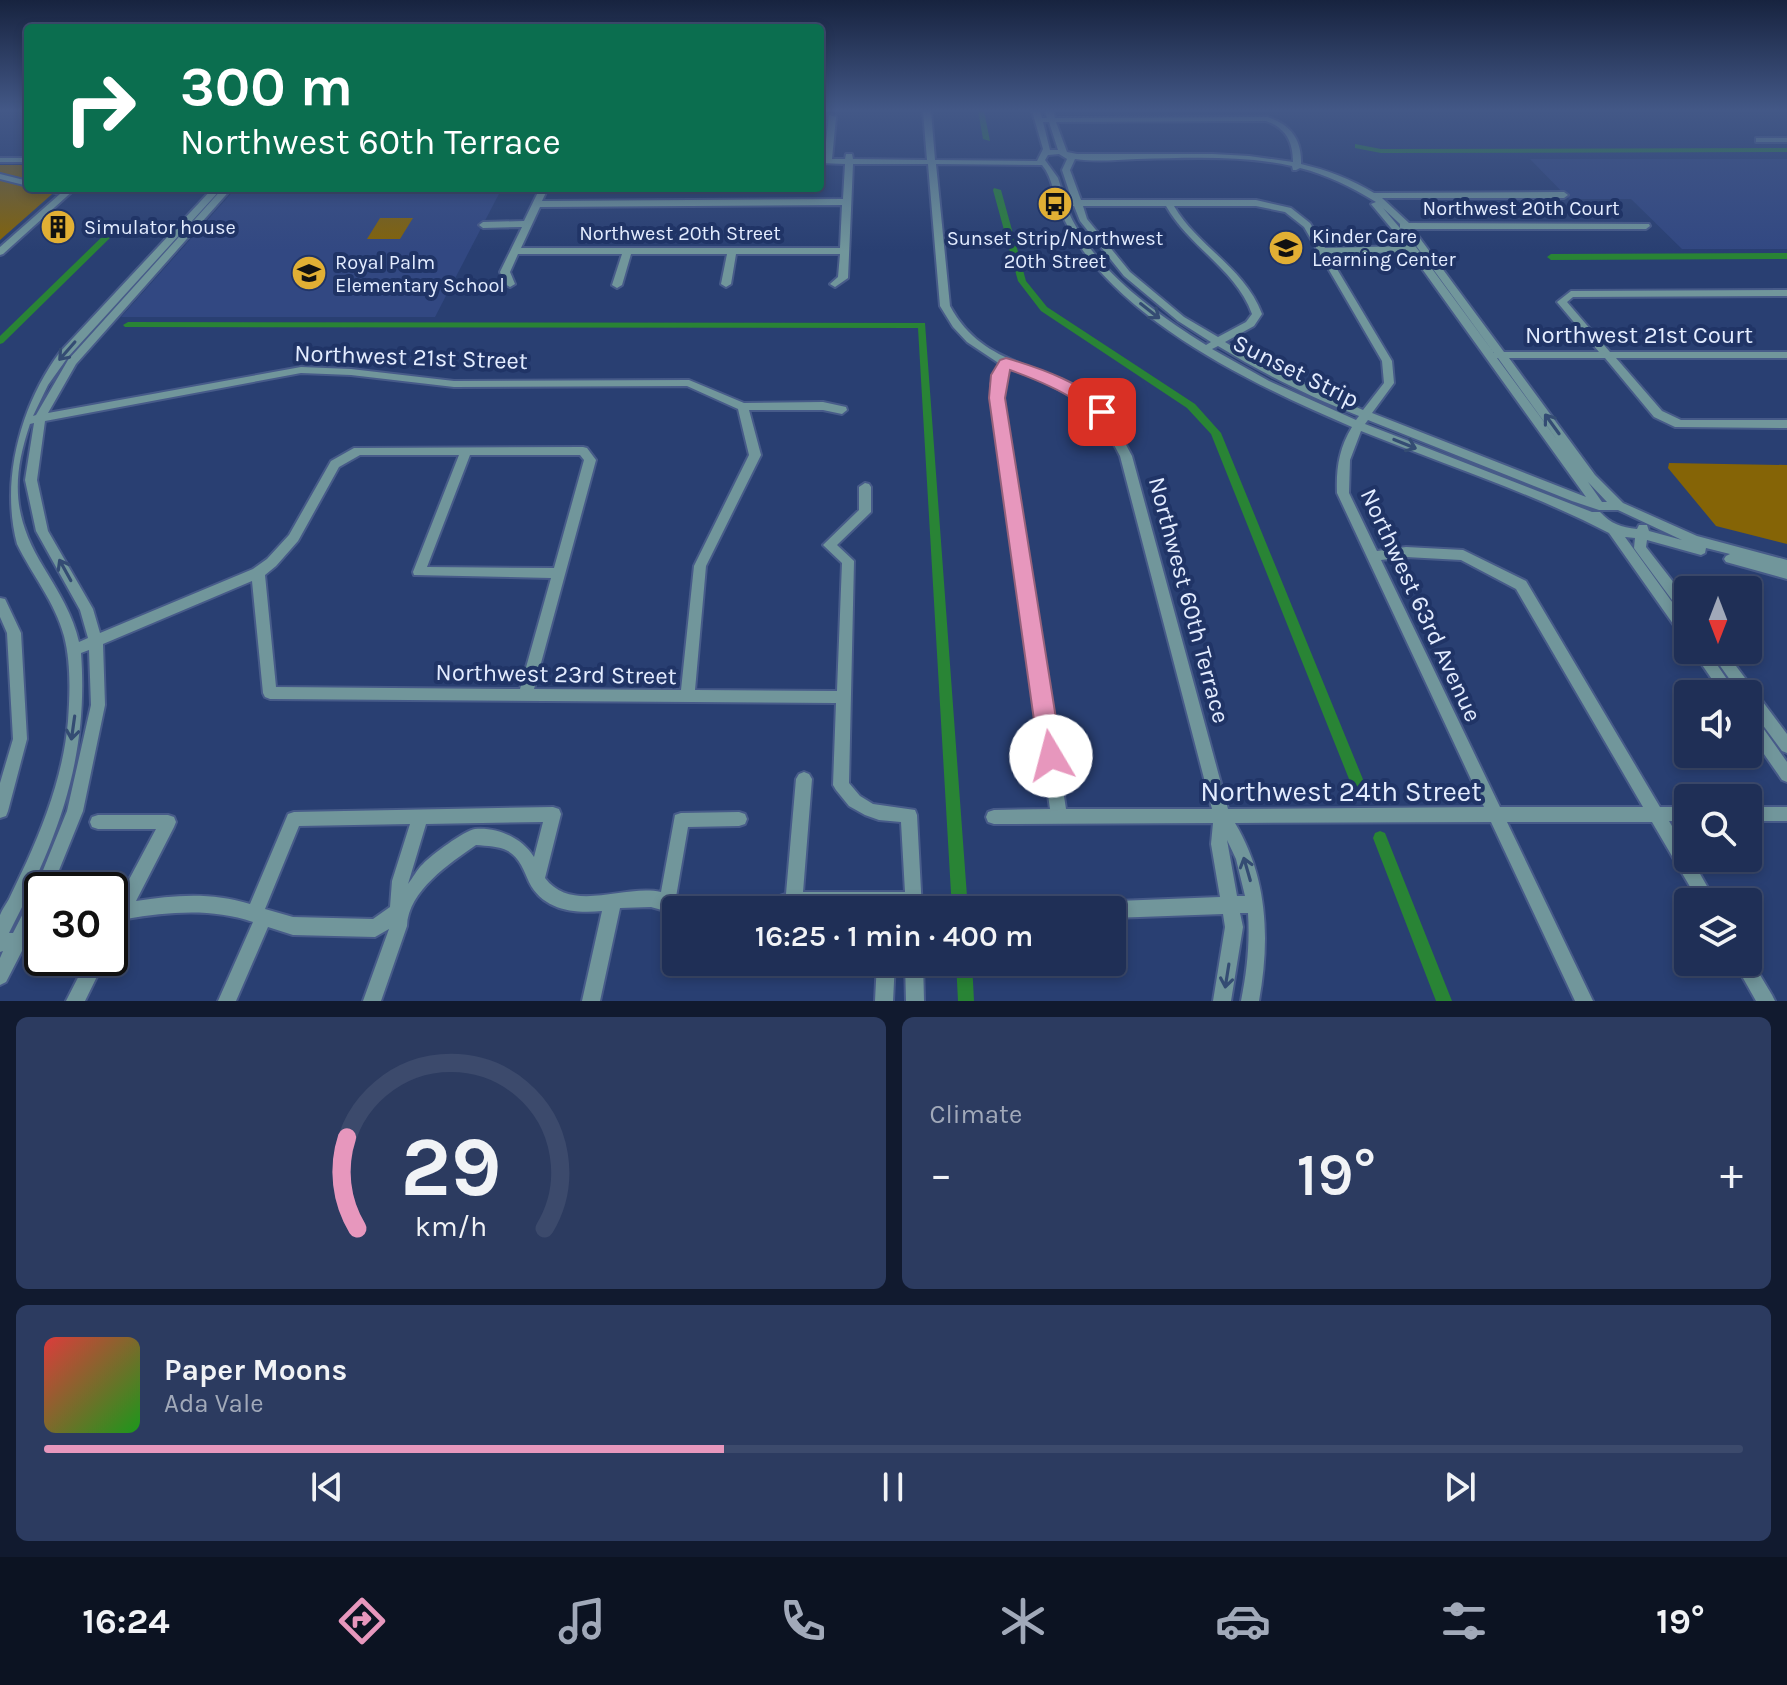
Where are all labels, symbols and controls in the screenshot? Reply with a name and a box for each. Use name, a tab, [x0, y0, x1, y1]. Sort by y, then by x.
text: 300 m	[180, 54, 353, 119]
icon: right	[48, 56, 152, 160]
text: Northwest 60th Terrace	[180, 121, 561, 163]
bus stop icon: Sunset Strip/Northwest 20th Street	[1036, 185, 1074, 223]
street label: Northwest 20th Court	[1423, 197, 1620, 220]
building icon: Simulator house	[39, 208, 77, 246]
place label: Simulator house	[84, 216, 236, 239]
street label: Northwest 20th Street	[579, 222, 781, 245]
place label: Kinder Care Learning Center	[1312, 225, 1456, 271]
place label: Sunset Strip/Northwest 20th Street	[947, 227, 1164, 273]
school or university icon: Kinder Care Learning Center	[1267, 229, 1305, 267]
place label: Royal Palm Elementary School	[335, 251, 505, 297]
school or university icon: Royal Palm Elementary School	[290, 254, 328, 292]
one-way arrow	[1139, 303, 1160, 320]
street label: Northwest 21st Court	[1525, 321, 1753, 349]
street label: Sunset Strip	[1228, 328, 1364, 414]
street label: Northwest 21st Street	[294, 339, 528, 375]
one-way arrow	[58, 341, 76, 361]
pin	[1068, 378, 1136, 446]
icon: arrive	[1080, 390, 1124, 434]
one-way arrow	[1544, 413, 1560, 435]
one-way arrow	[1392, 438, 1417, 452]
street label: Northwest 60th Terrace	[1143, 474, 1235, 726]
street label: Northwest 63rd Avenue	[1355, 484, 1487, 726]
one-way arrow	[56, 559, 72, 583]
north arrow	[1674, 576, 1762, 664]
map controls	[1674, 576, 1762, 976]
street label: Northwest 23rd Street	[435, 658, 677, 690]
button: sound	[1674, 680, 1762, 768]
one-way arrow	[66, 714, 81, 740]
position arrow	[1009, 714, 1093, 798]
street label: Northwest 24th Street	[1200, 775, 1482, 808]
button: search	[1674, 784, 1762, 872]
one-way arrow	[1239, 856, 1254, 882]
speed limit sign: 30	[24, 872, 128, 976]
button: layers	[1674, 888, 1762, 976]
text: 16:25 · 1 min · 400 m	[755, 918, 1033, 954]
one-way arrow	[1219, 963, 1234, 988]
text: Climate	[930, 1099, 1022, 1130]
text: 29	[400, 1119, 501, 1216]
text: 19°	[1296, 1140, 1376, 1210]
text: −	[930, 1149, 953, 1200]
text: +	[1720, 1149, 1743, 1200]
text: km/h	[415, 1210, 487, 1243]
text: Paper Moons	[164, 1352, 347, 1388]
text: Ada Vale	[164, 1388, 264, 1419]
icon: previous	[305, 1465, 349, 1509]
icon: pause	[871, 1465, 915, 1509]
icon: next	[1438, 1465, 1482, 1509]
icon: directions	[334, 1593, 390, 1649]
icon: music	[554, 1593, 610, 1649]
icon: phone	[775, 1593, 831, 1649]
icon: climate	[995, 1593, 1051, 1649]
icon: car	[1215, 1593, 1271, 1649]
icon: filters	[1436, 1593, 1492, 1649]
text: 16:24	[82, 1600, 170, 1642]
text: 19°	[1656, 1600, 1705, 1642]

